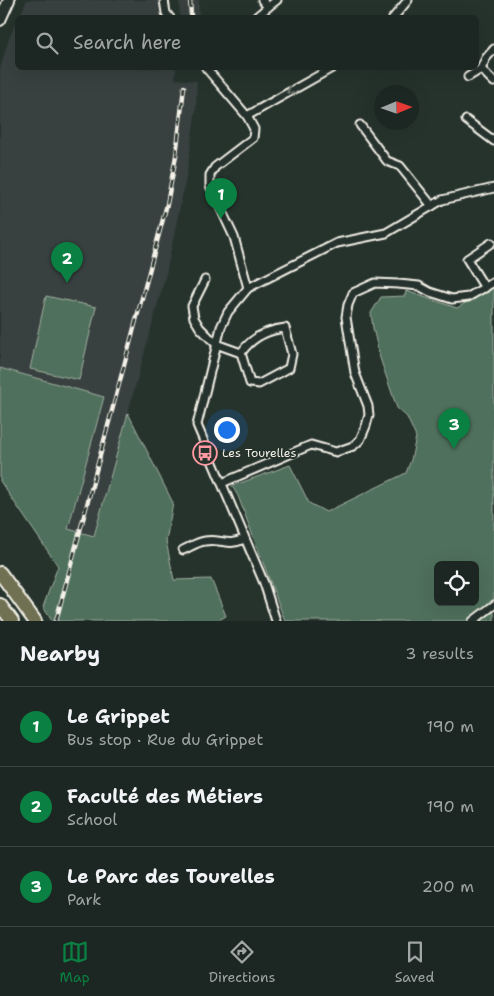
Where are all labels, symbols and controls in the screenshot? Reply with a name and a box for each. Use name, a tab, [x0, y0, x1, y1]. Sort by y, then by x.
search box	[15, 15, 479, 70]
icon: search	[33, 29, 61, 57]
text: Search here	[73, 30, 182, 55]
one-way arrow	[286, 85, 295, 95]
north arrow	[374, 85, 419, 130]
pin: 1	[205, 178, 237, 219]
pin: 2	[51, 242, 83, 283]
pin: 3	[438, 408, 470, 449]
your location	[214, 417, 240, 443]
bus stop icon: Les Tourelles	[192, 440, 218, 466]
place label: Les Tourelles	[222, 445, 296, 461]
map controls	[434, 561, 479, 606]
button: locate	[434, 561, 479, 606]
text: Nearby	[20, 640, 100, 668]
text: 3 results	[405, 643, 474, 664]
text: Le Grippet	[67, 704, 170, 729]
text: 1	[32, 716, 40, 737]
text: 190 m	[427, 716, 474, 737]
text: Bus stop · Rue du Grippet	[67, 729, 263, 750]
text: Faculté des Métiers	[67, 784, 263, 809]
text: 2	[30, 796, 42, 817]
text: 190 m	[427, 796, 474, 817]
text: School	[67, 809, 117, 830]
text: Le Parc des Tourelles	[67, 864, 275, 889]
text: 3	[30, 876, 42, 897]
text: 200 m	[422, 876, 474, 897]
text: Park	[67, 889, 101, 910]
tab: Map	[60, 938, 90, 986]
tab: Directions	[209, 938, 275, 986]
tab: Saved	[395, 938, 434, 986]

